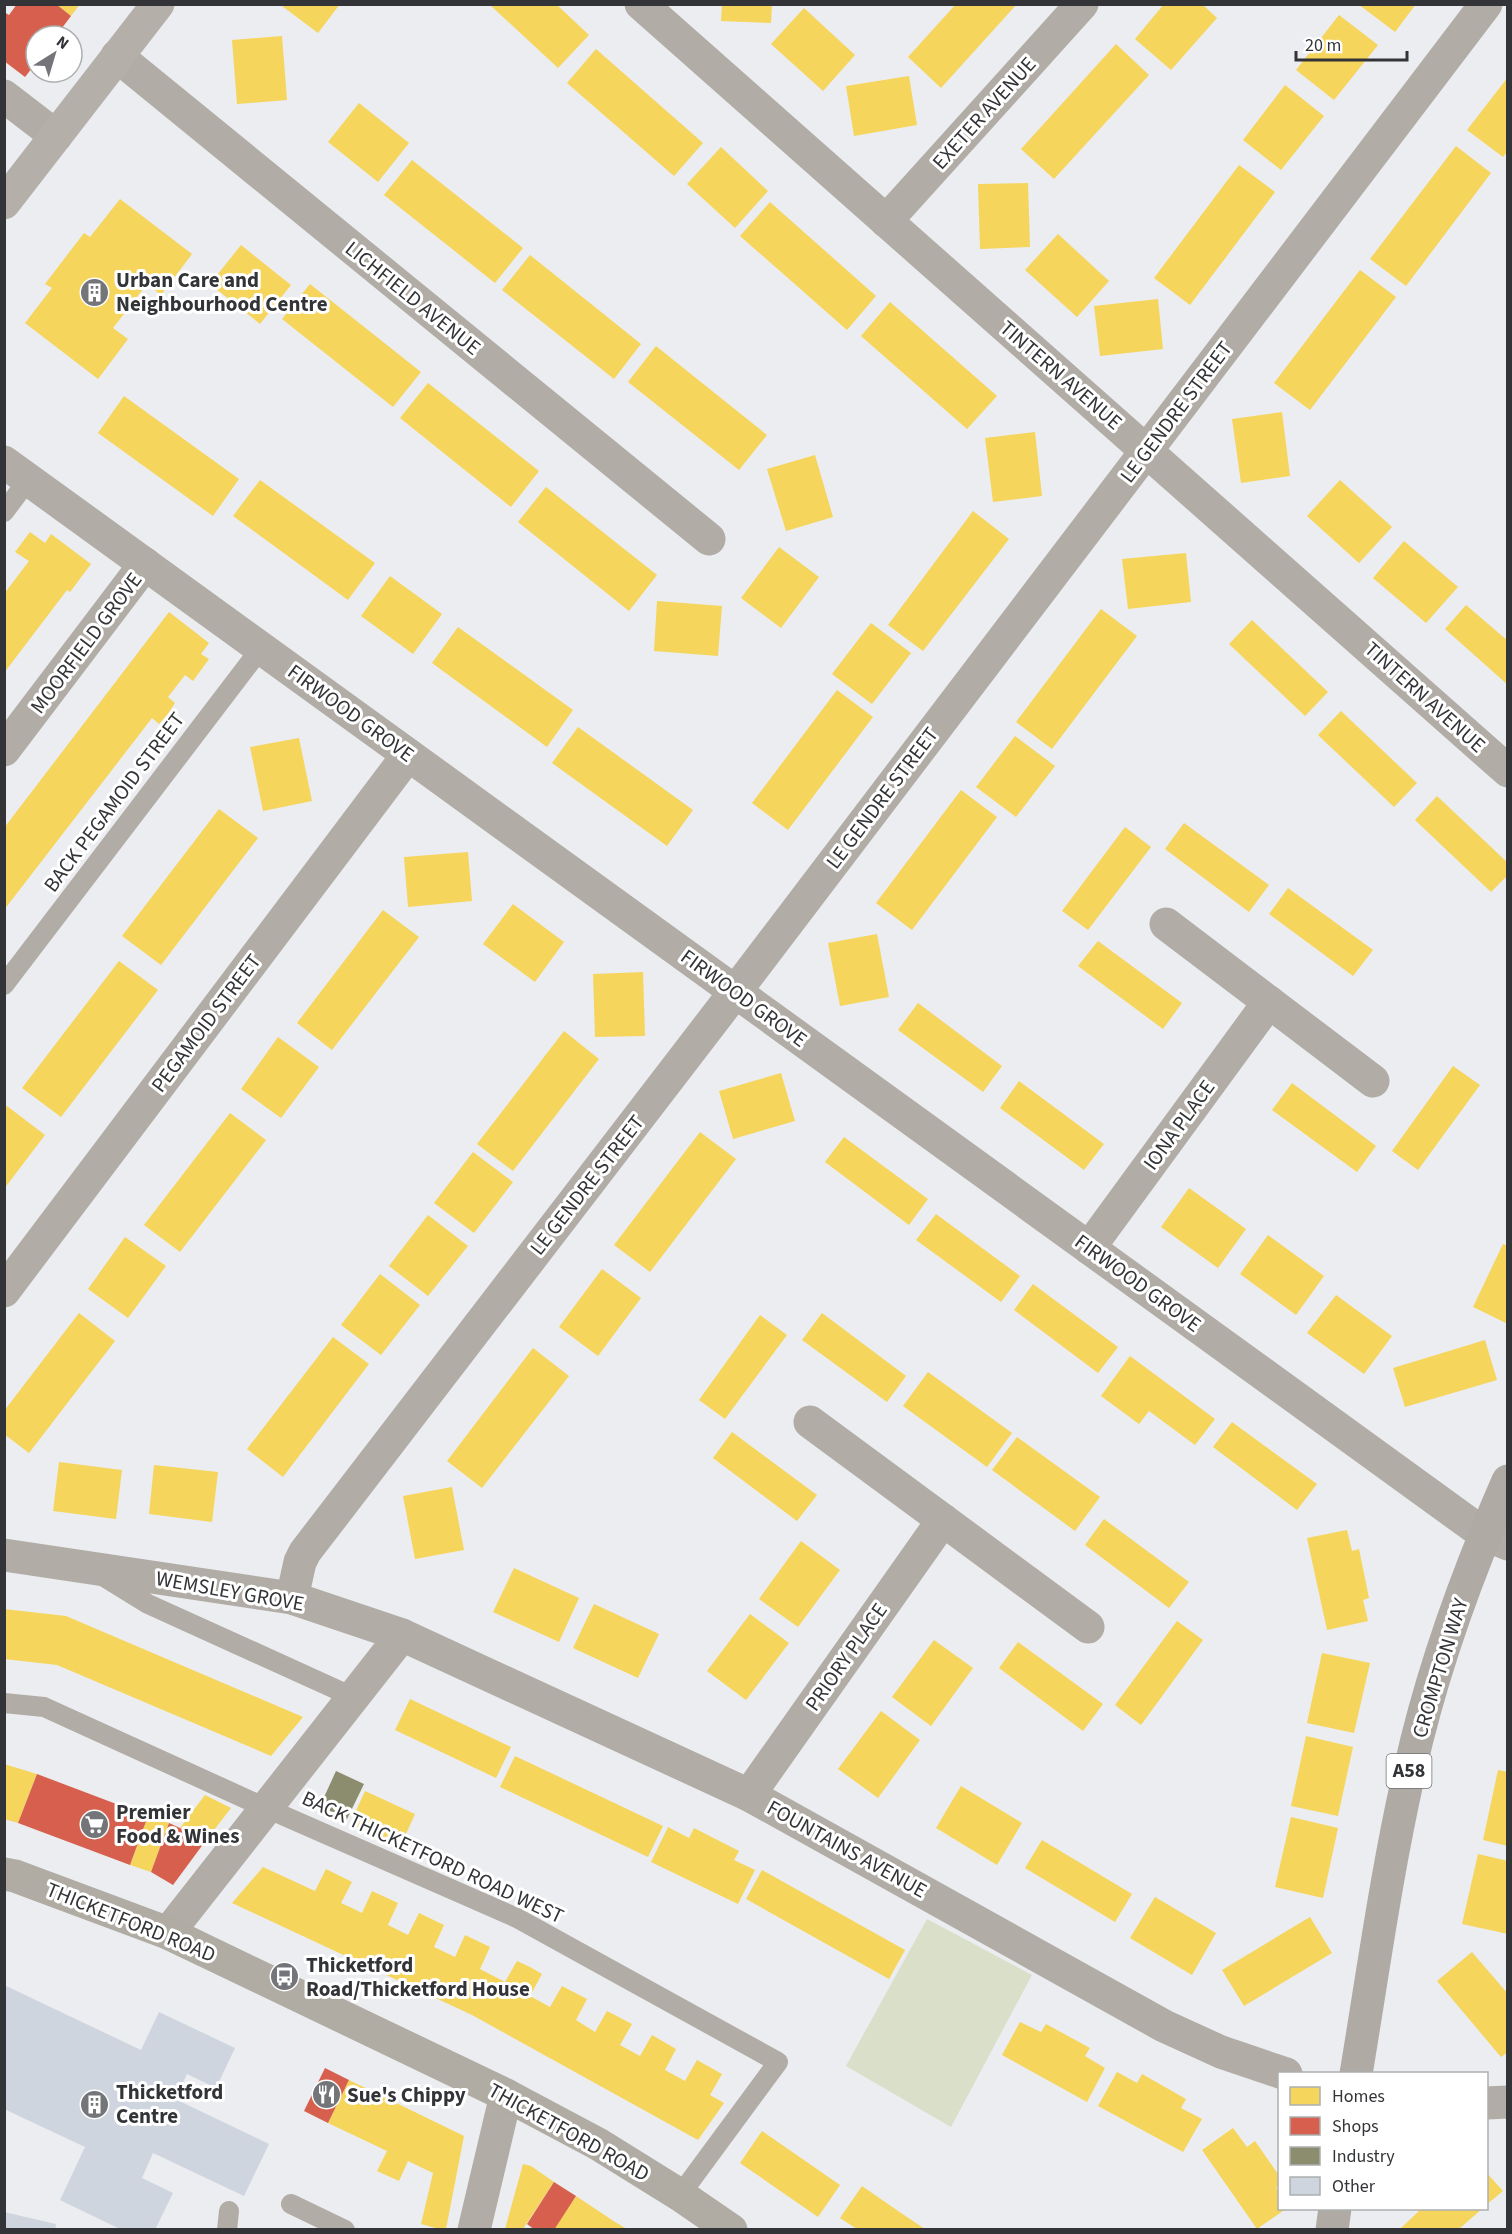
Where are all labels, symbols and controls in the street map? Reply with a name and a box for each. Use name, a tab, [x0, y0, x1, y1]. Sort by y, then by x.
north arrow	[24, 24, 84, 84]
scale bar	[1296, 24, 1407, 62]
text: N	[52, 31, 73, 55]
text: 20 m	[1305, 33, 1341, 58]
street label: EXETER AVENUE	[925, 50, 1043, 176]
street label: LICHFIELD AVENUE	[339, 234, 487, 362]
place label: Urban Care and Neighbourhood Centre	[116, 265, 328, 319]
building icon: Urban Care and Neighbourhood Centre	[79, 276, 111, 308]
street label: TINTERN AVENUE	[993, 313, 1129, 437]
street label: LE GENDRE STREET	[1113, 335, 1239, 489]
street label: MOORFIELD GROVE	[23, 566, 149, 720]
street label: TINTERN AVENUE	[1358, 634, 1492, 760]
street label: FIRWOOD GROVE	[282, 657, 420, 769]
street label: BACK PEGAMOID STREET	[36, 706, 192, 898]
street label: LE GENDRE STREET	[819, 721, 945, 875]
street label: FIRWOOD GROVE	[675, 942, 813, 1054]
street label: PEGAMOID STREET	[144, 947, 268, 1099]
street label: IONA PLACE	[1136, 1074, 1222, 1176]
street label: LE GENDRE STREET	[523, 1109, 651, 1261]
street label: FIRWOOD GROVE	[1069, 1227, 1207, 1339]
street label: WEMSLEY GROVE	[154, 1563, 306, 1619]
street label: CROMPTON WAY	[1405, 1594, 1476, 1742]
street label: PRIORY PLACE	[798, 1597, 894, 1717]
road number: A58	[1386, 1754, 1432, 1788]
street label: BACK THICKETFORD ROAD WEST	[297, 1783, 569, 1931]
street label: FOUNTAINS AVENUE	[762, 1793, 932, 1905]
place label: Premier Food & Wines	[116, 1797, 239, 1851]
supermarket icon: Premier Food & Wines	[79, 1808, 111, 1840]
street label: THICKETFORD ROAD	[42, 1874, 220, 1970]
place label: Thicketford Road/Thicketford House	[306, 1950, 530, 2004]
bus stop icon: Thicketford Road/Thicketford House	[269, 1961, 301, 1993]
legend	[1278, 2072, 1488, 2210]
street label: THICKETFORD ROAD	[483, 2075, 655, 2189]
place label: Thicketford Centre	[116, 2077, 223, 2131]
restaurant icon: Sue's Chippy	[310, 2079, 342, 2111]
place label: Sue's Chippy	[347, 2080, 466, 2110]
text: Homes	[1332, 2084, 1385, 2109]
building icon: Thicketford Centre	[79, 2088, 111, 2120]
text: Shops	[1332, 2114, 1379, 2139]
text: Industry	[1332, 2144, 1395, 2169]
text: Other	[1332, 2174, 1376, 2199]

